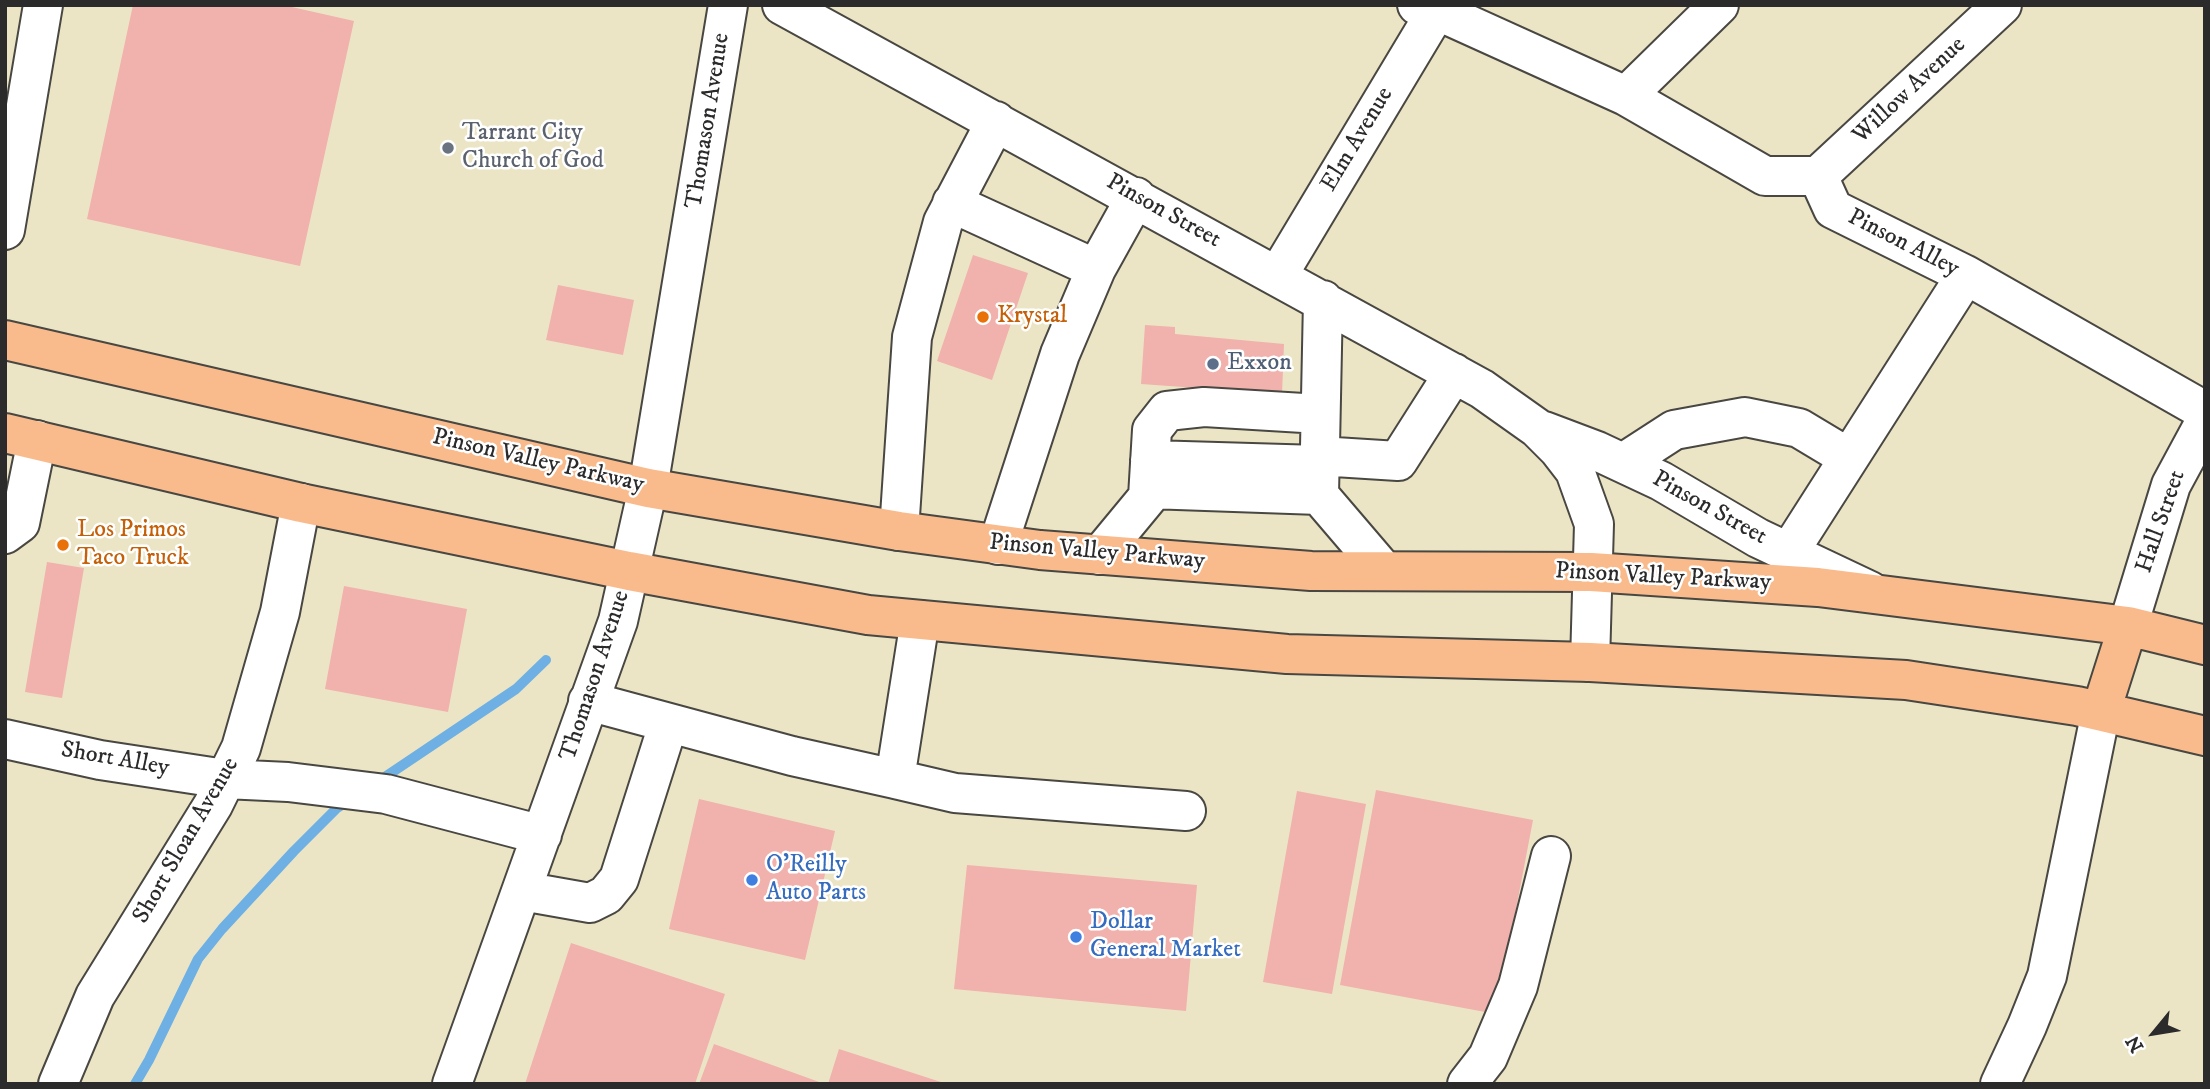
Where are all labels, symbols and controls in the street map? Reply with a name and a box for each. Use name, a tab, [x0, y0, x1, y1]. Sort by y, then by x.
street label: Thomason Avenue	[681, 31, 737, 211]
street label: Willow Avenue	[1848, 31, 1972, 151]
street label: Elm Avenue	[1316, 83, 1400, 197]
place label: Tarrant City Church of God	[462, 120, 604, 176]
marker: Tarrant City Church of God	[440, 140, 456, 156]
street label: Pinson Street	[1101, 169, 1225, 255]
street label: Pinson Alley	[1843, 204, 1963, 284]
place label: Krystal	[997, 303, 1067, 331]
marker: Krystal	[975, 309, 991, 325]
place label: Exxon	[1227, 350, 1292, 378]
marker: Exxon	[1205, 356, 1221, 372]
street label: Pinson Valley Parkway	[429, 424, 647, 500]
street label: Pinson Street	[1647, 466, 1771, 552]
street label: Hall Street	[2131, 467, 2193, 577]
place label: Los Primos Taco Truck	[77, 517, 189, 573]
street label: Pinson Valley Parkway	[988, 529, 1206, 577]
marker: Los Primos Taco Truck	[55, 537, 71, 553]
street label: Pinson Valley Parkway	[1554, 558, 1772, 598]
street label: Thomason Avenue	[555, 587, 637, 765]
street label: Short Alley	[59, 736, 171, 784]
street label: Short Sloan Avenue	[128, 753, 246, 929]
place label: O'Reilly Auto Parts	[766, 852, 866, 908]
marker: O'Reilly Auto Parts	[744, 872, 760, 888]
place label: Dollar General Market	[1090, 909, 1241, 965]
marker: Dollar General Market	[1068, 929, 1084, 945]
north arrow	[2119, 998, 2189, 1068]
text: N	[2122, 1031, 2149, 1056]

